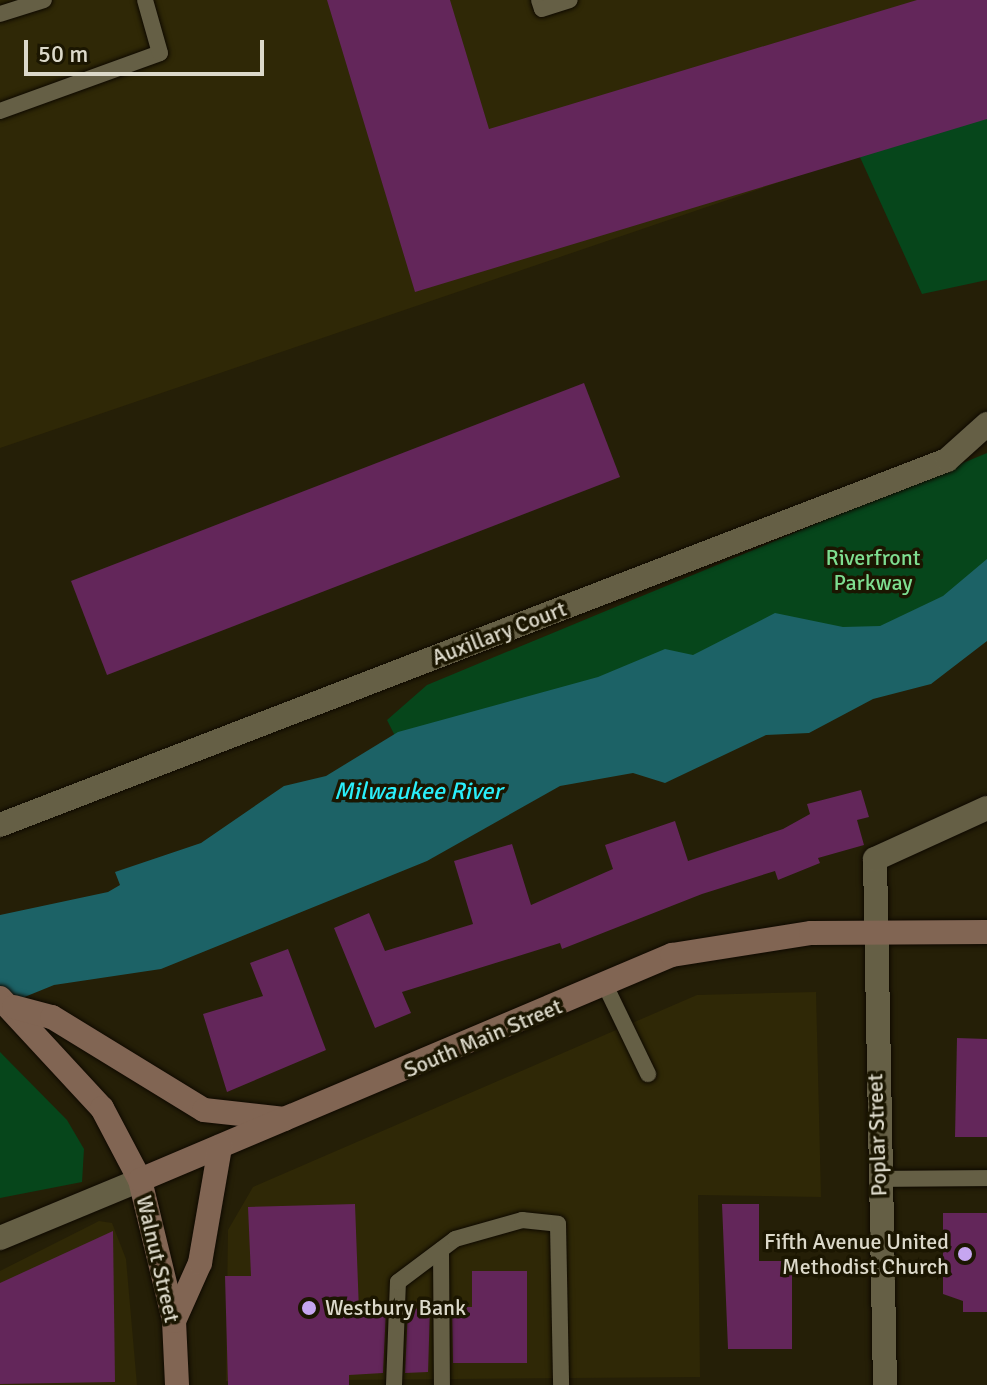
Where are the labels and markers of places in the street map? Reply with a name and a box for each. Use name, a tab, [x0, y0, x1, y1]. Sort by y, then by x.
place label: Fifth Avenue United Methodist Church	[764, 1228, 949, 1280]
marker: Fifth Avenue United Methodist Church	[956, 1245, 974, 1263]
place label: Westbury Bank	[325, 1295, 466, 1321]
marker: Westbury Bank	[300, 1299, 318, 1317]

